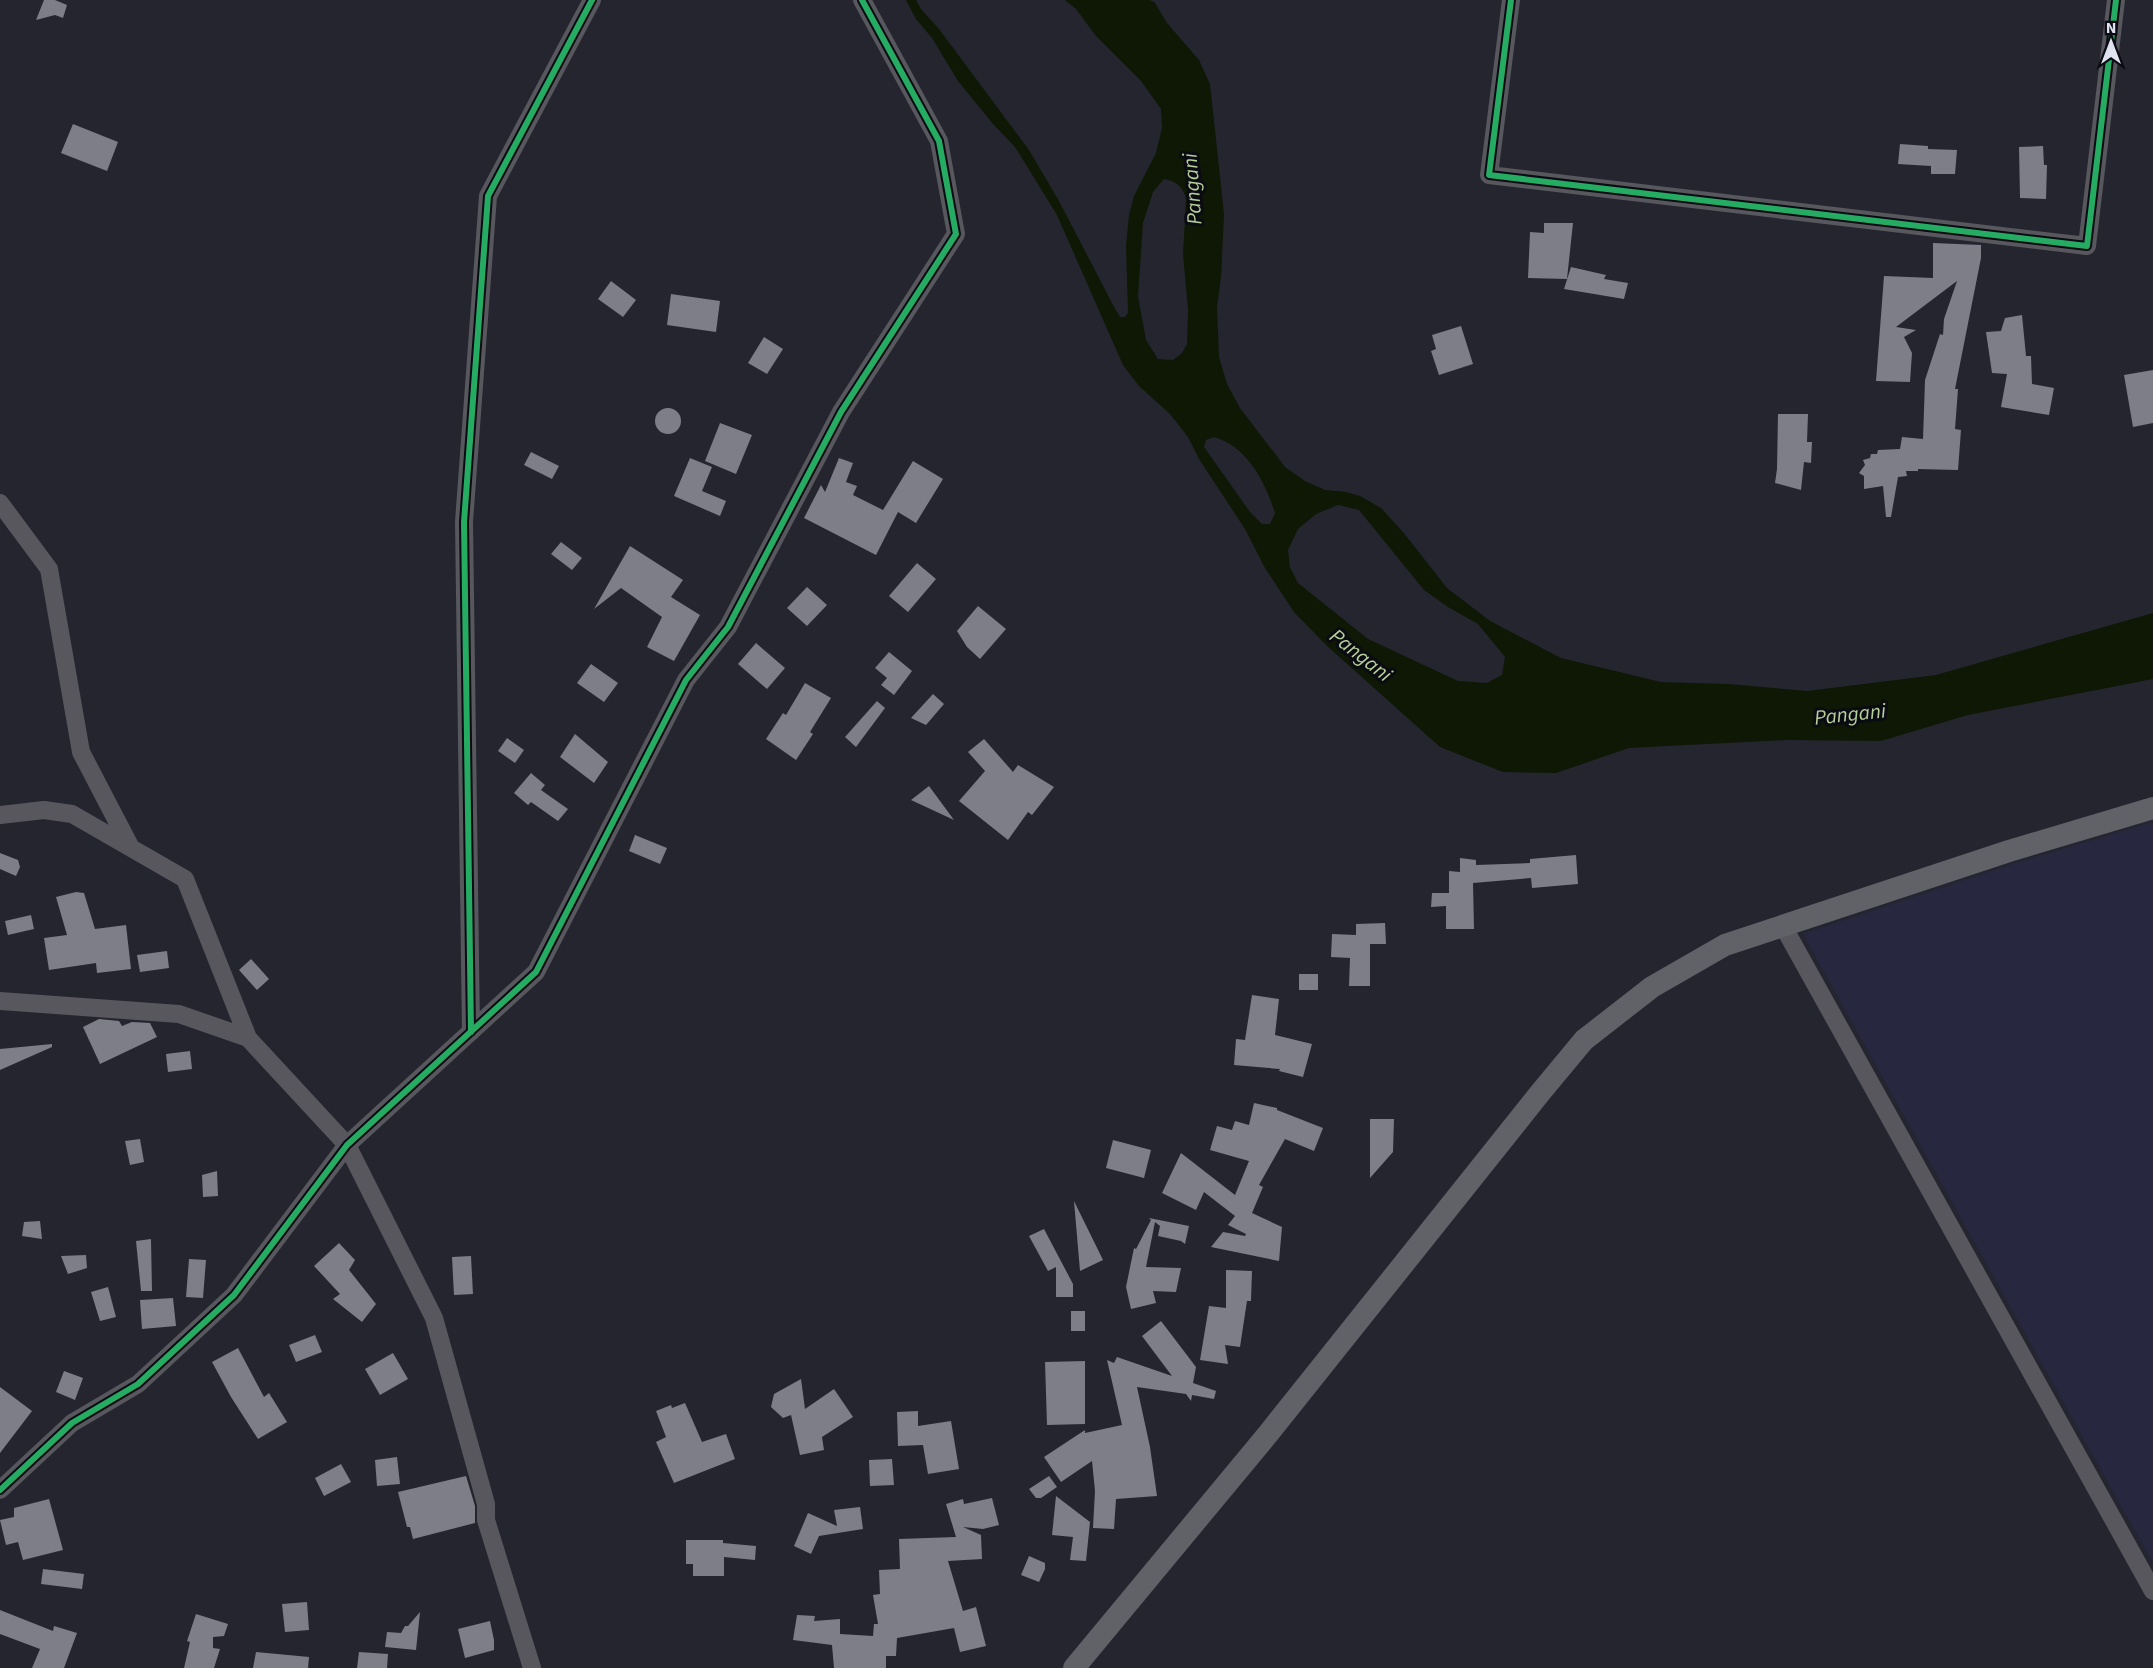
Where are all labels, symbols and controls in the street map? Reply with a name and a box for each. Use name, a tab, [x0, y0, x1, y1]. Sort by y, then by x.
north arrow	[2081, 12, 2141, 72]
text: N	[2106, 17, 2116, 39]
water label: Pangani	[1174, 151, 1209, 226]
water label: Pangani	[1323, 621, 1399, 690]
water label: Pangani	[1813, 695, 1888, 733]

